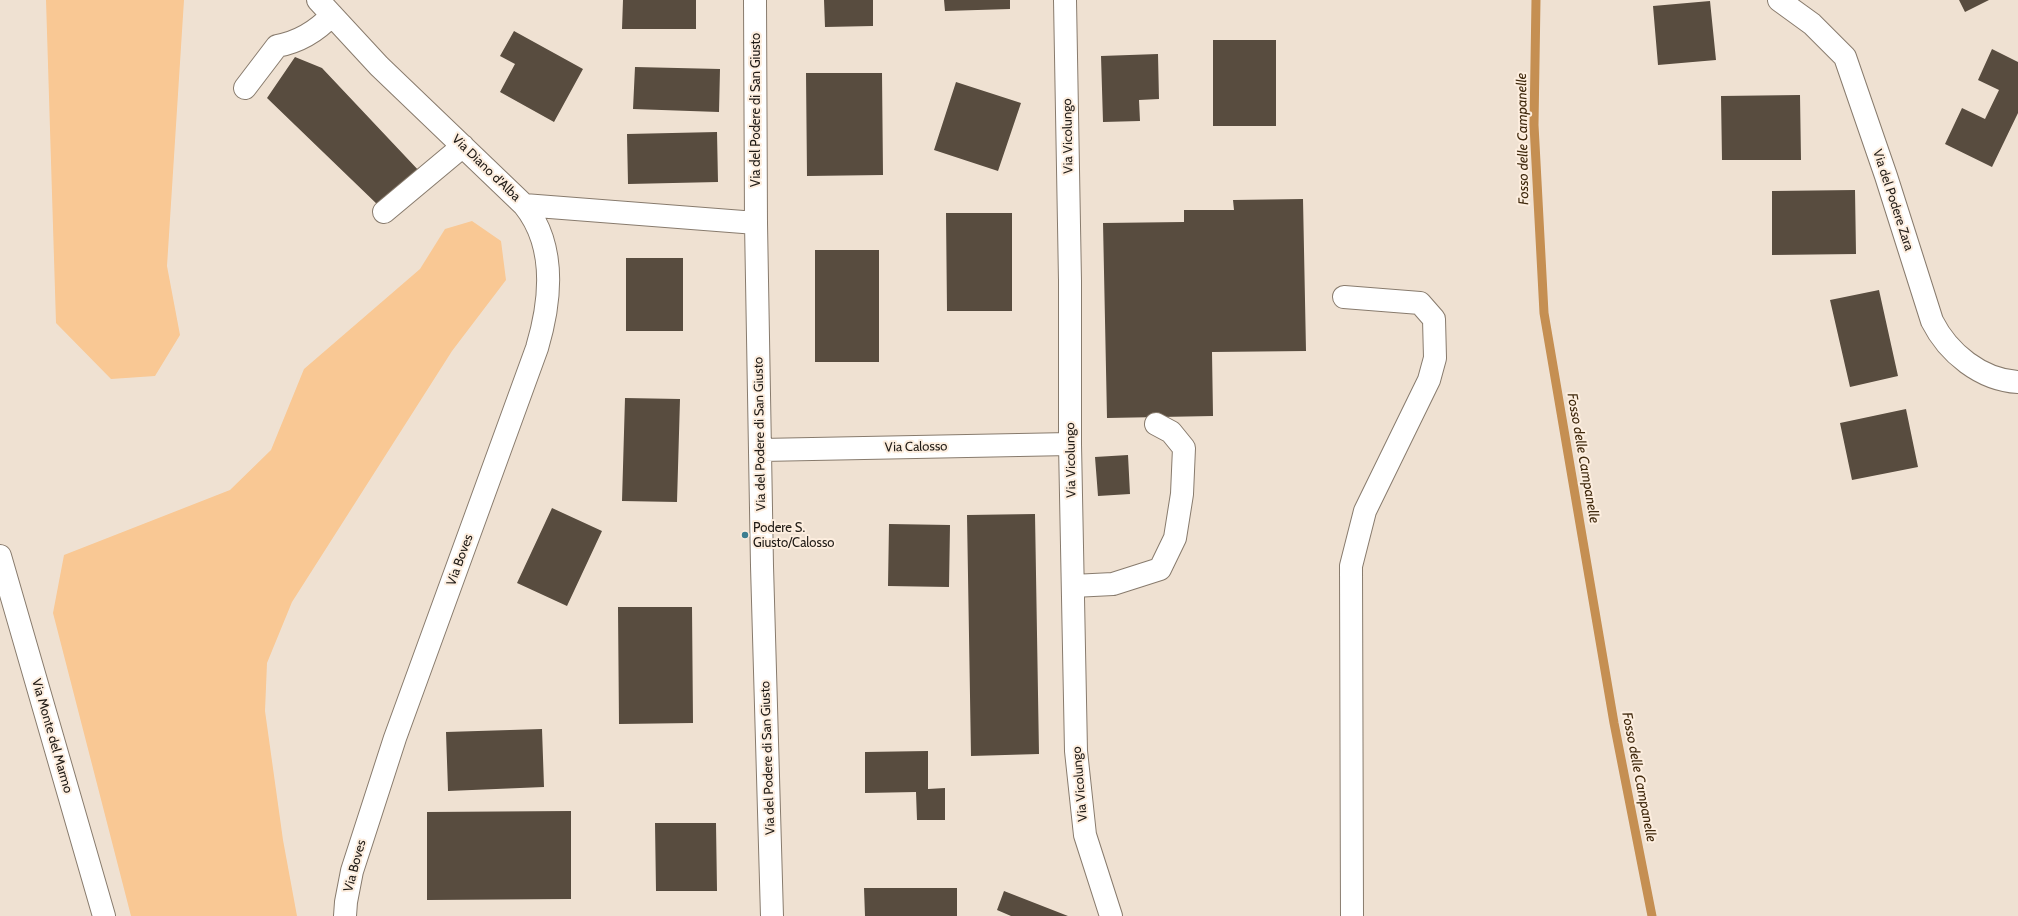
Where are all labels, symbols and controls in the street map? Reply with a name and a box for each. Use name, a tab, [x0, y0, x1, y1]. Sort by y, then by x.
street label: Via del Podere di San Giusto	[748, 33, 764, 187]
water label: Fosso delle Campanelle	[1513, 73, 1533, 205]
street label: Via Vicolungo	[1060, 98, 1076, 174]
street label: Via Diano d'Alba	[448, 131, 524, 205]
street label: Via del Podere Zara	[1869, 147, 1917, 253]
street label: Via del Podere di San Giusto	[751, 357, 769, 511]
water label: Fosso delle Campanelle	[1563, 392, 1603, 524]
street label: Via Vicolungo	[1063, 422, 1079, 498]
street label: Via Calosso	[884, 439, 948, 455]
place label: Podere S. Giusto/Calosso	[753, 520, 834, 551]
marker: Podere S. Giusto/Calosso	[740, 530, 750, 540]
street label: Via Boves	[444, 532, 476, 588]
street label: Via Monte del Marmo	[28, 677, 76, 795]
street label: Via del Podere di San Giusto	[758, 681, 778, 835]
water label: Fosso delle Campanelle	[1618, 711, 1660, 843]
street label: Via Vicolungo	[1069, 746, 1091, 822]
street label: Via Boves	[341, 838, 369, 894]

